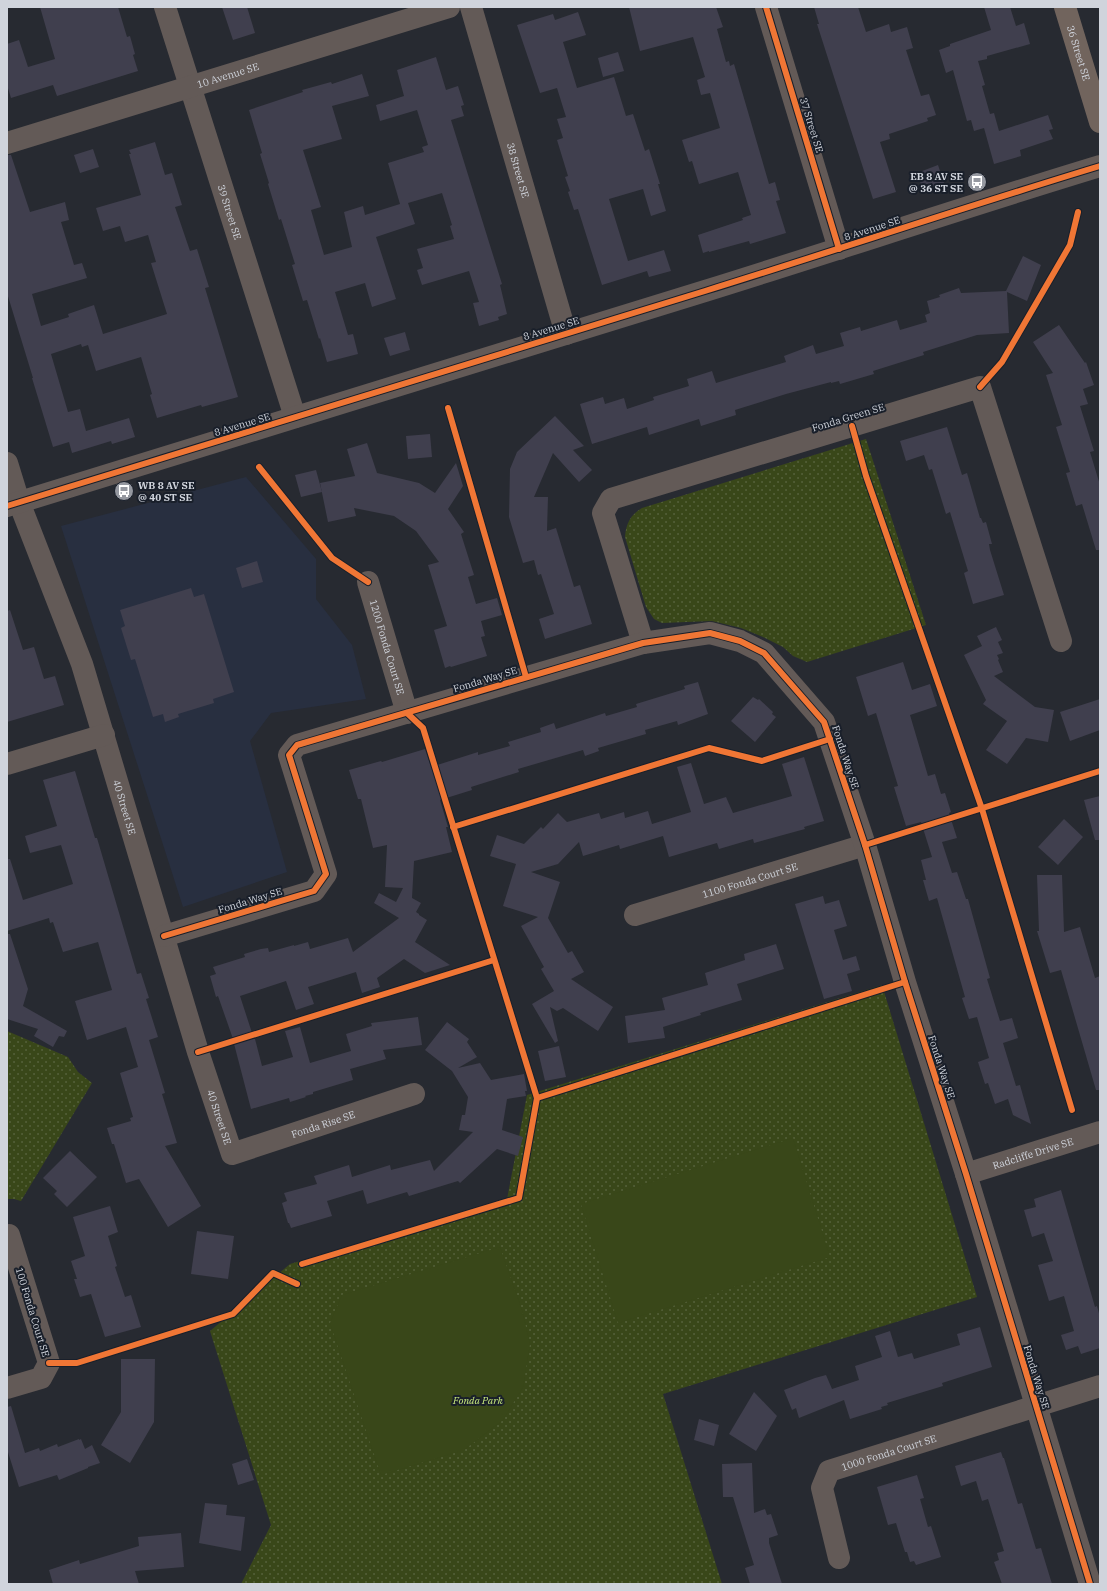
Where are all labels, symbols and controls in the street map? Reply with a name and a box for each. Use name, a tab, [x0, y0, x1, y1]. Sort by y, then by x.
street label: 36 Street SE	[1064, 24, 1093, 82]
street label: 10 Avenue SE	[195, 60, 261, 91]
street label: 37 Street SE	[797, 96, 826, 154]
street label: 38 Street SE	[504, 141, 532, 200]
place label: EB 8 AV SE @ 36 ST SE	[909, 170, 963, 195]
bus stop icon: EB 8 AV SE @ 36 ST SE	[966, 171, 988, 193]
street label: 39 Street SE	[215, 183, 244, 241]
street label: 8 Avenue SE	[843, 213, 902, 244]
street label: 8 Avenue SE	[521, 314, 581, 343]
street label: Fonda Green SE	[810, 400, 886, 435]
street label: 8 Avenue SE	[212, 410, 272, 439]
place label: WB 8 AV SE @ 40 ST SE	[138, 479, 195, 504]
bus stop icon: WB 8 AV SE @ 40 ST SE	[113, 480, 135, 502]
street label: 1200 Fonda Court SE	[367, 598, 407, 697]
street label: Fonda Way SE	[452, 664, 519, 695]
street label: Fonda Way SE	[829, 724, 862, 791]
street label: 40 Street SE	[110, 778, 139, 836]
street label: 1100 Fonda Court SE	[701, 860, 799, 901]
street label: Fonda Way SE	[217, 885, 284, 916]
street label: Fonda Way SE	[925, 1034, 958, 1101]
street label: 40 Street SE	[204, 1088, 234, 1146]
street label: Fonda Rise SE	[290, 1108, 357, 1141]
street label: Radcliffe Drive SE	[991, 1135, 1075, 1172]
street label: 100 Fonda Court SE	[13, 1266, 52, 1358]
street label: Fonda Way SE	[1021, 1344, 1052, 1411]
park label: Fonda Park	[452, 1394, 504, 1407]
street label: 1000 Fonda Court SE	[840, 1432, 938, 1474]

